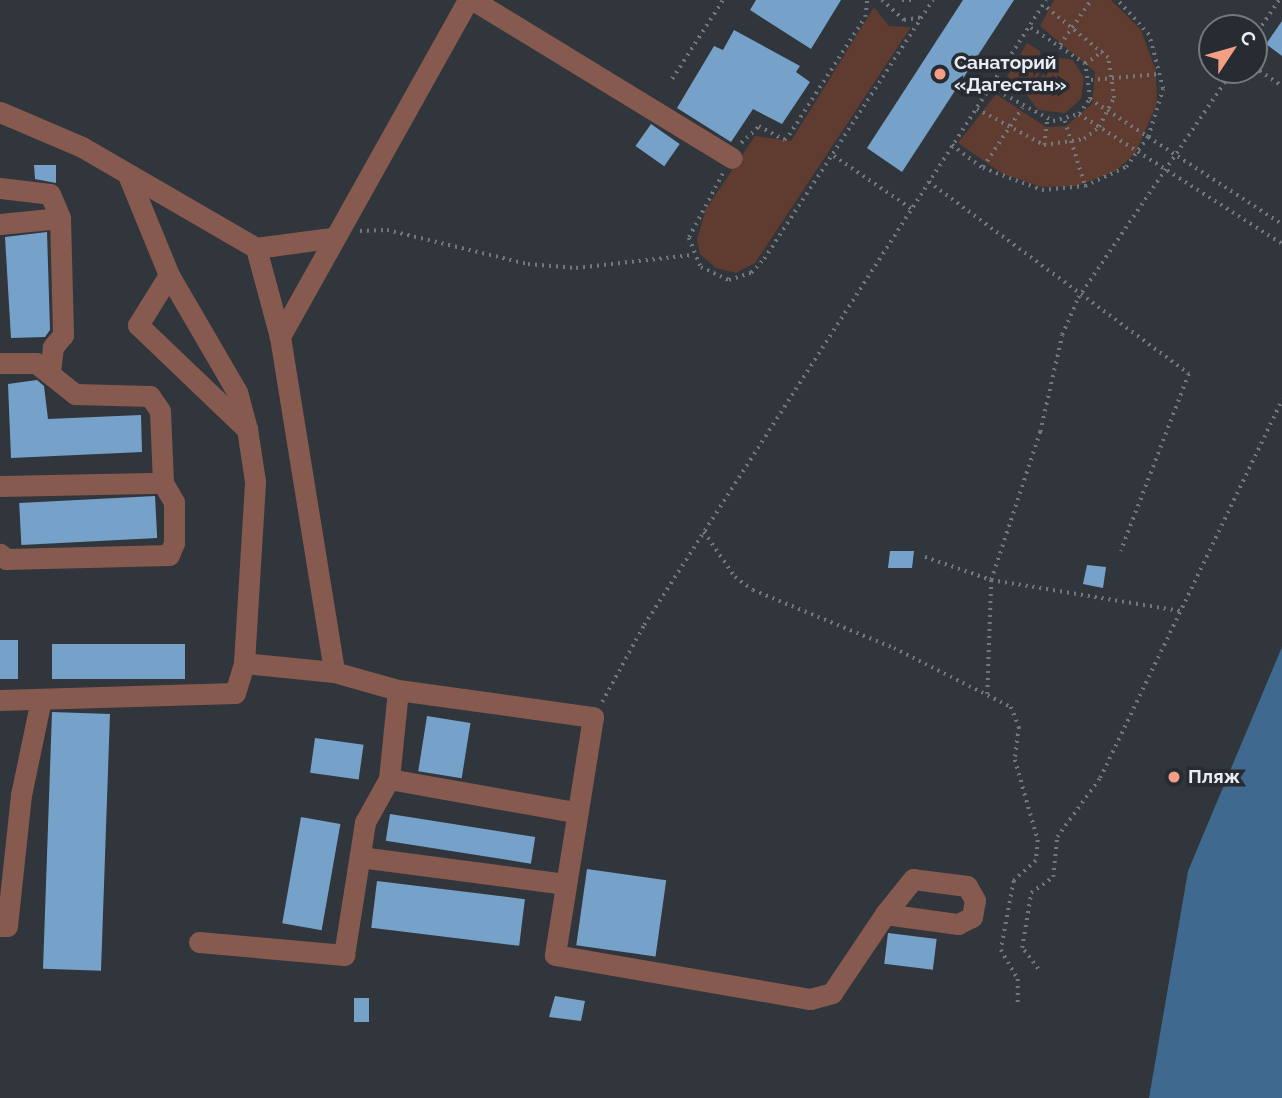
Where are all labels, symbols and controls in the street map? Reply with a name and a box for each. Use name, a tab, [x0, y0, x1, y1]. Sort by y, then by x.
north arrow	[1198, 14, 1268, 84]
text: С	[1236, 26, 1261, 50]
place label: Санаторий «Дагестан»	[954, 52, 1066, 96]
marker: Санаторий «Дагестан»	[932, 66, 948, 82]
place label: Пляж	[1188, 766, 1240, 788]
marker: Пляж	[1166, 769, 1182, 785]

